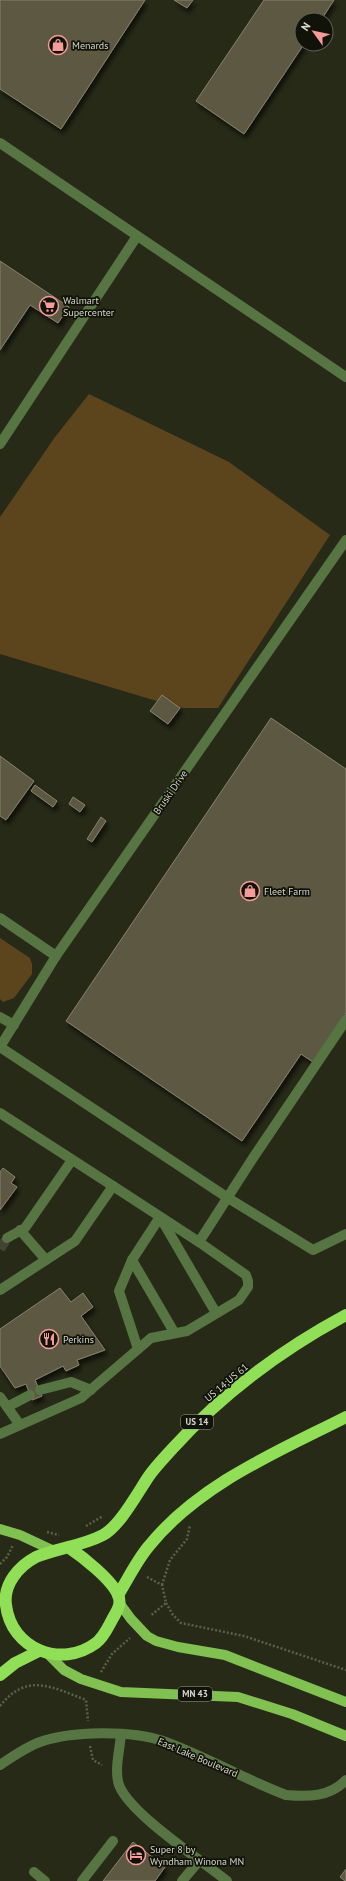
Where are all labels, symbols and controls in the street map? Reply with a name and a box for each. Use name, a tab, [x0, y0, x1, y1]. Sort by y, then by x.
north arrow	[294, 12, 334, 52]
text: N	[298, 20, 313, 33]
shop icon: Menards	[47, 34, 69, 56]
place label: Menards	[72, 39, 108, 52]
place label: Walmart Supercenter	[63, 294, 115, 319]
supermarket icon: Walmart Supercenter	[38, 295, 60, 317]
street label: Bruski Drive	[150, 768, 190, 817]
shop icon: Fleet Farm	[239, 880, 261, 902]
place label: Fleet Farm	[264, 885, 310, 898]
restaurant icon: Perkins	[38, 1328, 60, 1350]
place label: Perkins	[63, 1333, 94, 1346]
street label: US 14;US 61	[202, 1360, 251, 1405]
road number: US 14	[181, 1415, 213, 1429]
road number: MN 43	[178, 1687, 212, 1701]
street label: East Lake Boulevard	[156, 1735, 240, 1780]
place label: Super 8 by Wyndham Winona MN	[150, 1843, 244, 1868]
hotel icon: Super 8 by Wyndham Winona MN	[125, 1844, 147, 1866]

